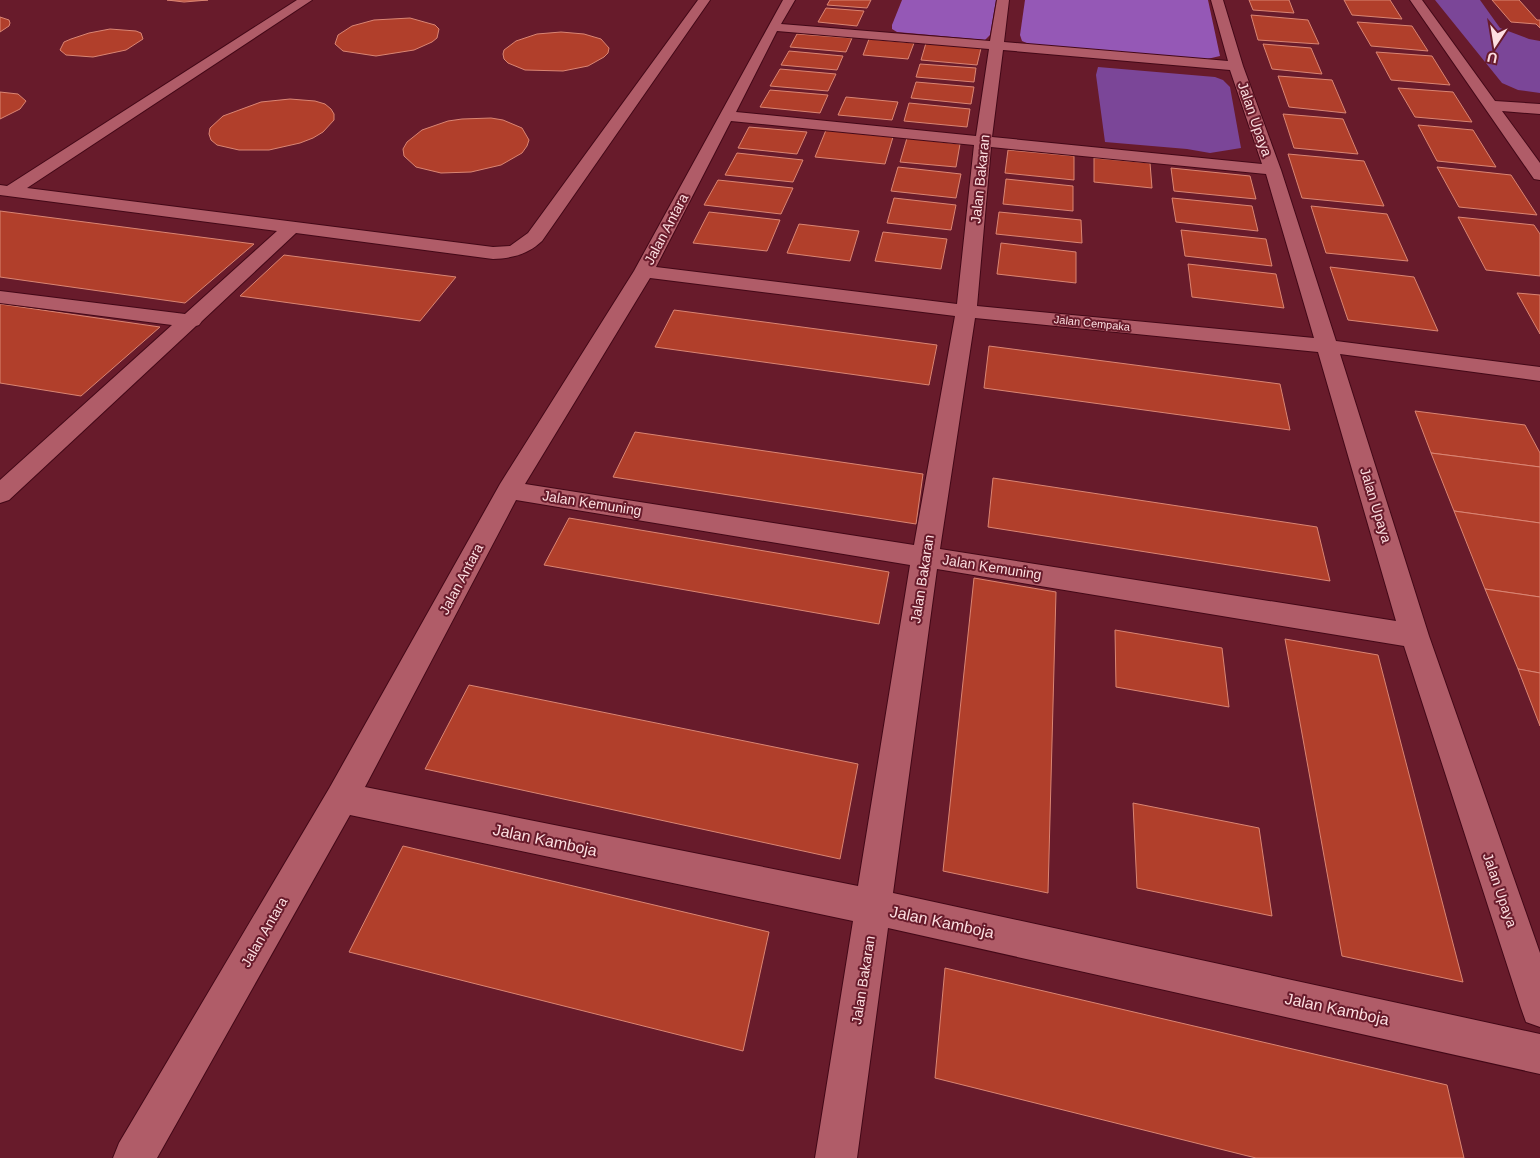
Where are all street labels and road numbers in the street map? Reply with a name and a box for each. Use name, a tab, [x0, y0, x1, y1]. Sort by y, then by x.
street label: Jalan Upaya	[1235, 80, 1275, 159]
street label: Jalan Bakaran	[967, 134, 993, 224]
street label: Jalan Antara	[641, 191, 691, 267]
street label: Jalan Cempaka	[1053, 313, 1132, 333]
street label: Jalan Upaya	[1357, 465, 1395, 545]
street label: Jalan Kemuning	[541, 487, 643, 519]
street label: Jalan Bakaran	[907, 534, 937, 624]
street label: Jalan Antara	[436, 541, 486, 617]
street label: Jalan Kemuning	[941, 551, 1043, 583]
street label: Jalan Kamboja	[491, 821, 599, 859]
street label: Jalan Upaya	[1480, 851, 1520, 930]
street label: Jalan Antara	[238, 894, 290, 970]
street label: Jalan Kamboja	[888, 903, 996, 941]
street label: Jalan Bakaran	[848, 935, 878, 1025]
street label: Jalan Kamboja	[1283, 990, 1391, 1028]

